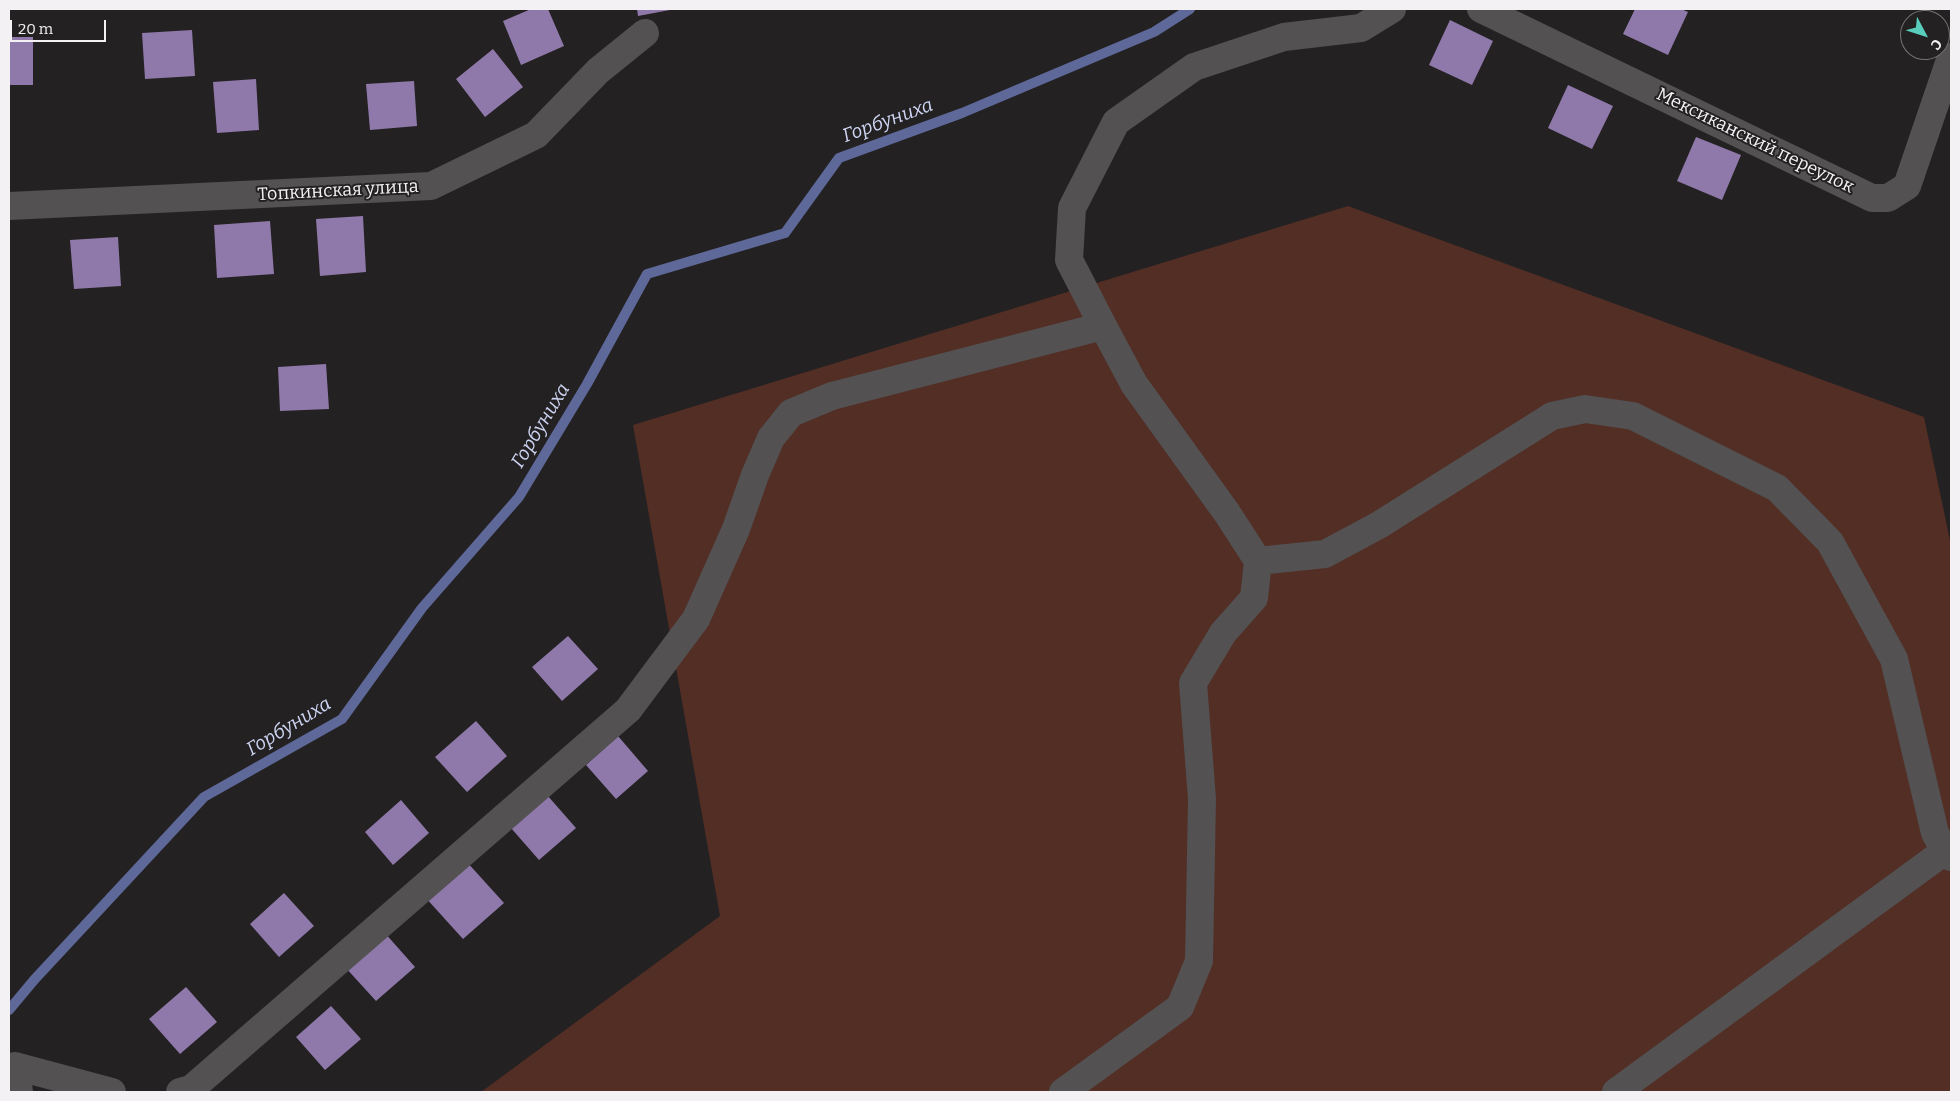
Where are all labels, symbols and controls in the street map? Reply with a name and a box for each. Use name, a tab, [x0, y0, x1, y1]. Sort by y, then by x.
scale bar	[12, 10, 109, 42]
north arrow	[1900, 10, 1950, 60]
text: 20 m	[18, 20, 53, 38]
text: С	[1927, 35, 1945, 53]
street label: Мексиканский переулок	[1653, 84, 1857, 198]
water label: Горбуниха	[840, 94, 936, 148]
street label: Топкинская улица	[257, 176, 419, 206]
water label: Горбуниха	[507, 380, 575, 472]
water label: Горбуниха	[243, 693, 335, 761]

